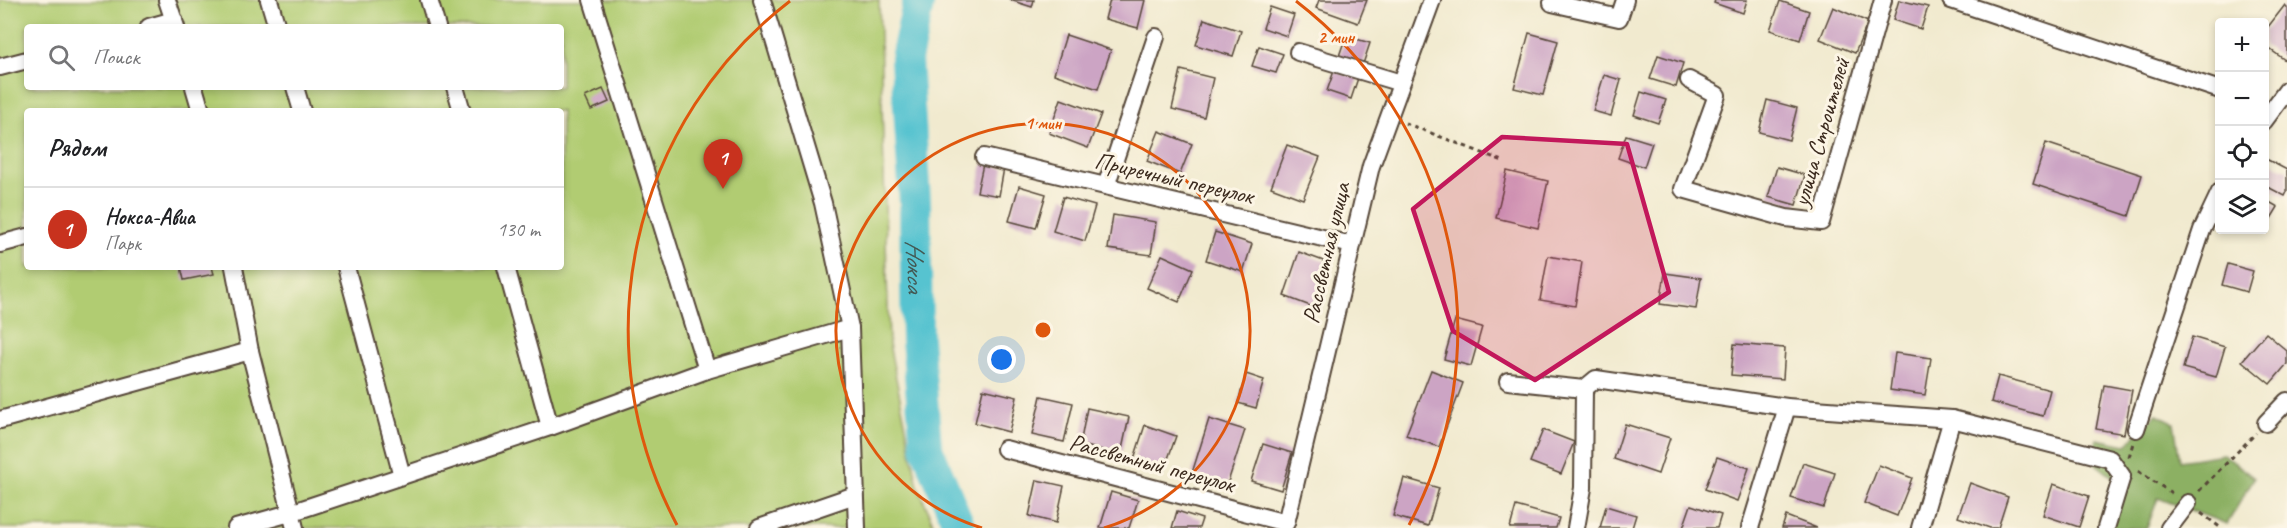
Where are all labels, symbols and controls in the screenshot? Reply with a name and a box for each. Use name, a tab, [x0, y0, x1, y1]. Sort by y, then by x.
map controls	[2215, 18, 2269, 234]
button: +	[2215, 18, 2269, 72]
search box	[24, 24, 564, 90]
text: 2 мин	[1318, 26, 1355, 48]
icon: search	[45, 41, 78, 74]
text: Поиск	[93, 43, 139, 71]
street label: улица Строителей	[1785, 52, 1857, 212]
button: −	[2215, 72, 2269, 126]
text: 1 мин	[1025, 112, 1062, 134]
button: locate	[2215, 126, 2269, 180]
text: Рядом	[48, 131, 106, 164]
pin: 1	[704, 140, 742, 189]
street label: Приречный переулок	[1092, 145, 1258, 211]
street label: Рассветная улица	[1295, 178, 1357, 326]
button: layers	[2215, 180, 2269, 234]
text: Нокса-Авиа	[105, 203, 195, 231]
text: 1	[63, 217, 72, 242]
text: 130 m	[497, 217, 540, 242]
text: Парк	[105, 231, 141, 256]
water label: Нокса	[899, 240, 932, 295]
centre of rings	[1033, 320, 1053, 340]
your location	[987, 345, 1016, 374]
street label: Рассветный переулок	[1066, 427, 1240, 500]

